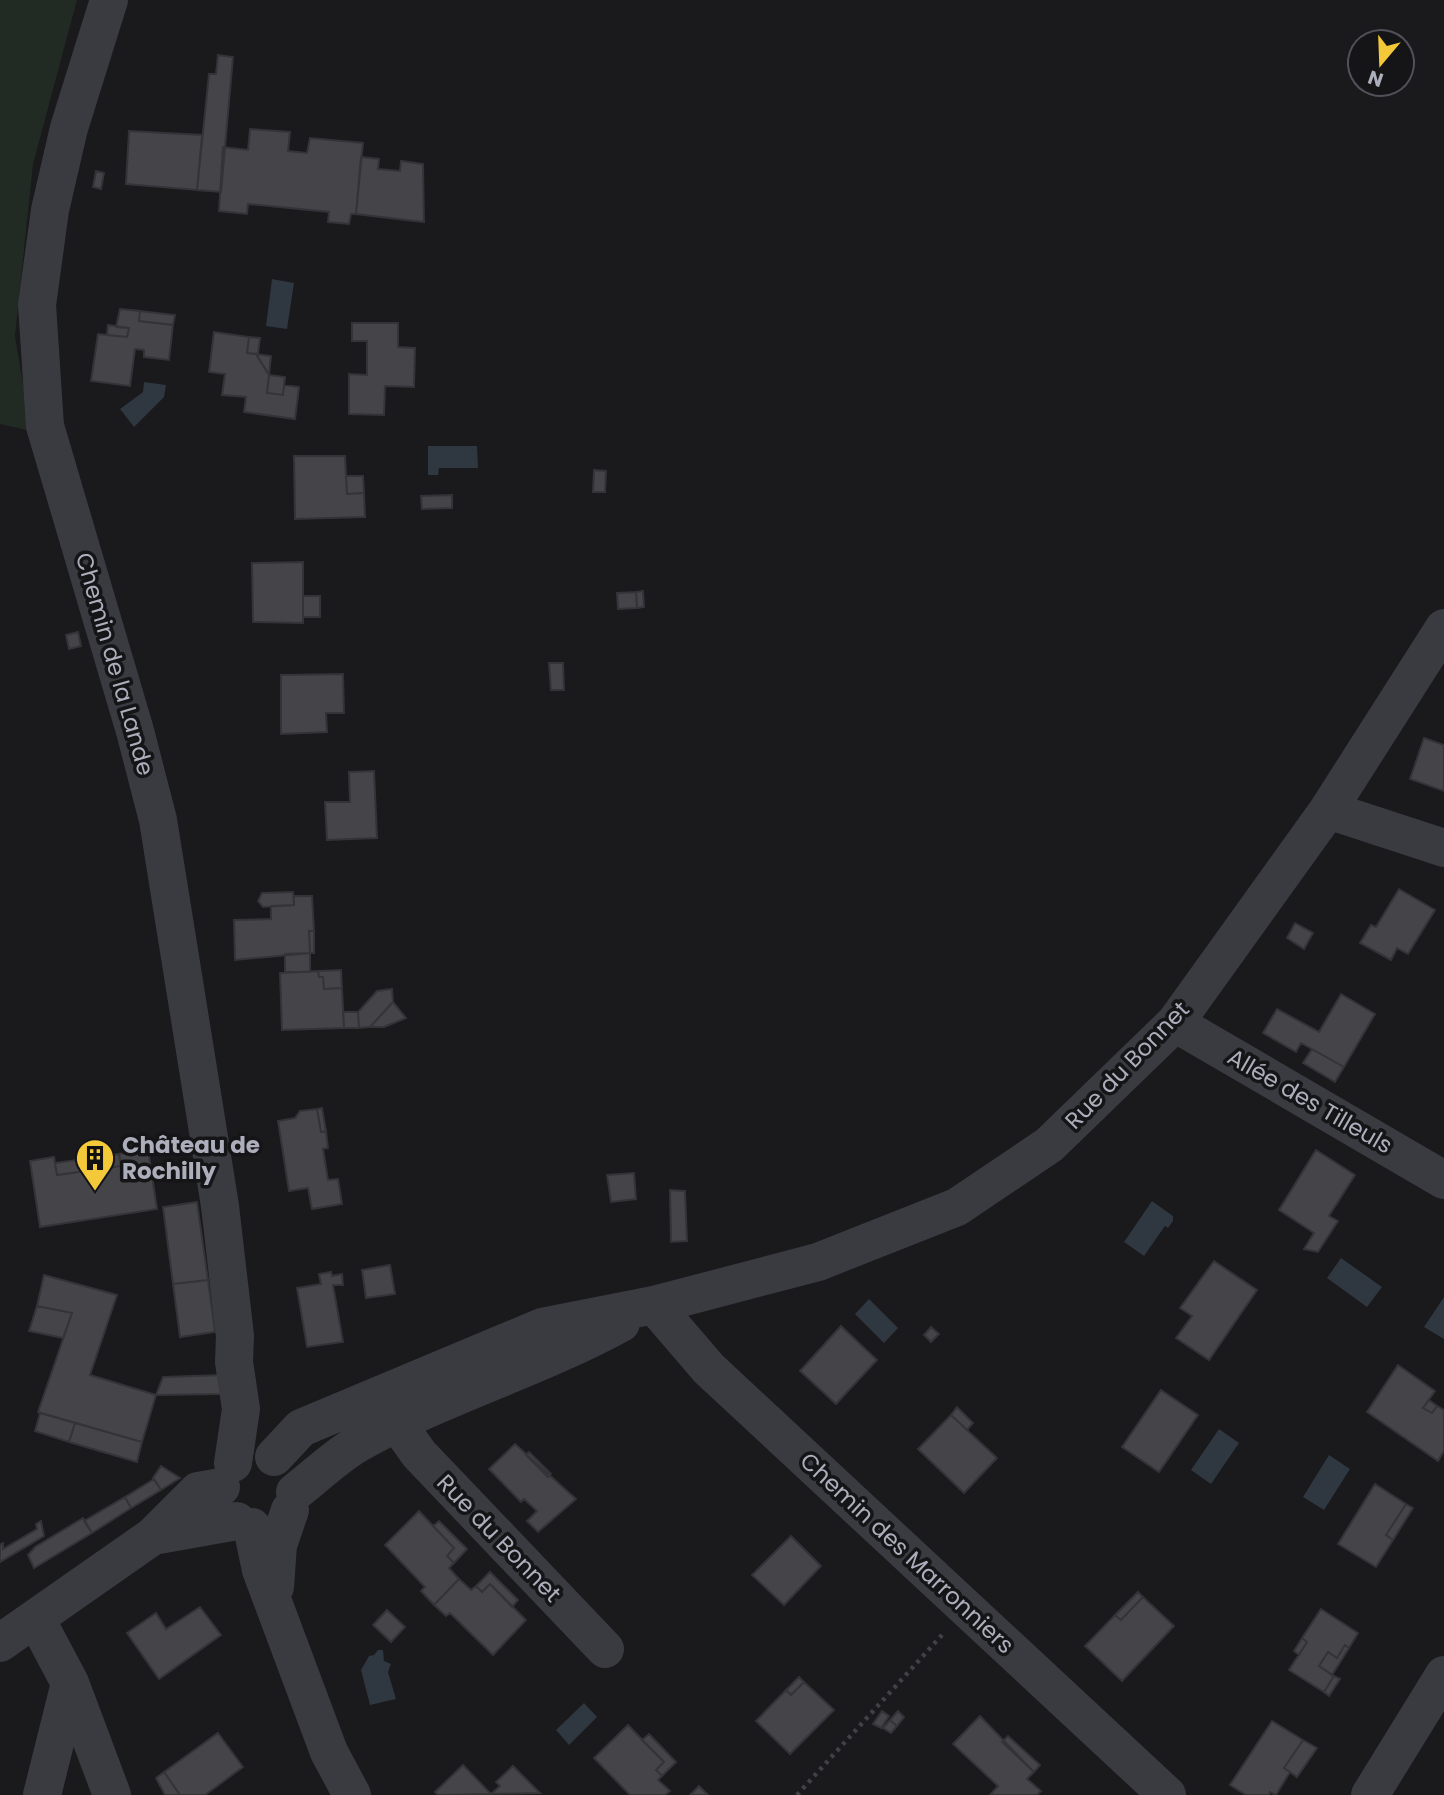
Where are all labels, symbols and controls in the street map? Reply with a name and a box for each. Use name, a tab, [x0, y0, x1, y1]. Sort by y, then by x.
north arrow	[1346, 28, 1416, 98]
text: N	[1364, 64, 1387, 94]
street label: Chemin de la Lande	[68, 549, 162, 779]
street label: Rue du Bonnet	[1058, 994, 1196, 1136]
street label: Allée des Tilleuls	[1222, 1041, 1398, 1161]
place label: Château de Rochilly	[122, 1129, 260, 1187]
building icon: Château de Rochilly	[74, 1137, 116, 1192]
street label: Chemin des Marronniers	[793, 1445, 1021, 1661]
street label: Rue du Bonnet	[430, 1467, 568, 1609]

